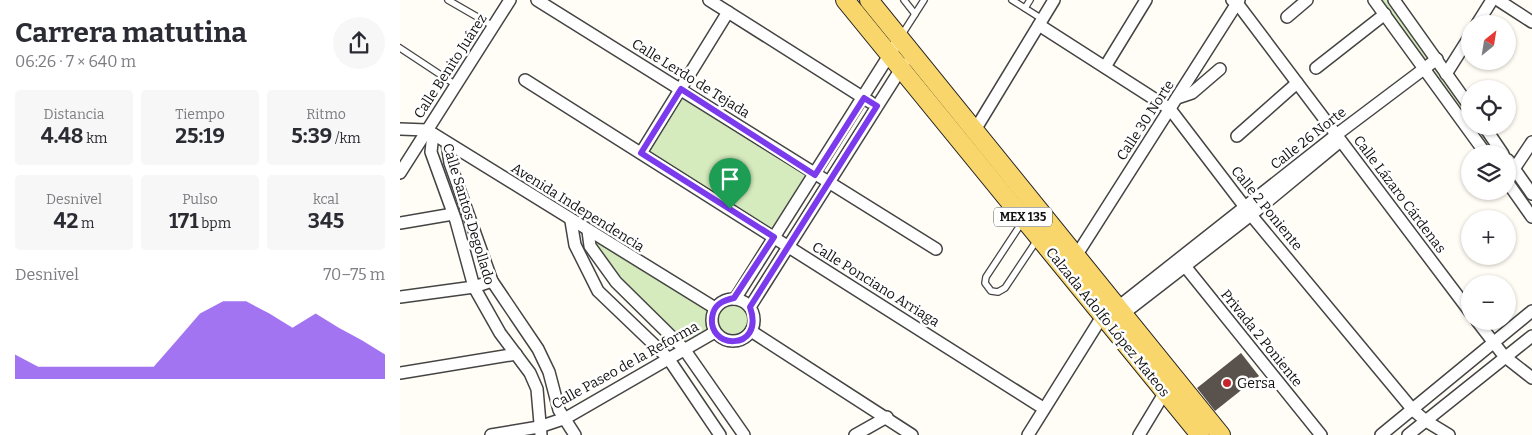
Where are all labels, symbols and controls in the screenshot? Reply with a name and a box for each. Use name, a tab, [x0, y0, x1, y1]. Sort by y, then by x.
street label: Calle Benito Juárez	[410, 11, 491, 122]
north arrow	[1461, 15, 1516, 70]
map controls	[1461, 15, 1516, 330]
text: Carrera matutina	[15, 16, 247, 49]
button: share	[333, 17, 385, 69]
street label: Calle Lerdo de Tejada	[629, 35, 753, 122]
text: 06:26 · 7 × 640 m	[15, 52, 136, 71]
street label: Calle 30 Norte	[1113, 77, 1178, 164]
button: locate	[1461, 80, 1516, 135]
street label: Calle 26 Norte	[1267, 104, 1349, 173]
text: Distancia	[44, 106, 104, 123]
text: Tiempo	[175, 106, 225, 123]
text: Ritmo	[306, 106, 346, 123]
text: 4.48	[41, 123, 83, 149]
text: 25:19	[175, 123, 225, 149]
text: 5:39	[291, 123, 332, 149]
text: km	[83, 130, 107, 147]
text: /km	[332, 130, 361, 147]
street label: Calle Lázaro Cárdenas	[1350, 132, 1449, 256]
street label: Calle Santos Degollado	[439, 141, 498, 287]
button: layers	[1461, 145, 1516, 200]
pin	[709, 158, 751, 209]
street label: Avenida Independencia	[508, 159, 648, 256]
street label: Calle 2 Poniente	[1227, 163, 1306, 254]
icon: arrive	[716, 165, 744, 193]
text: Desnivel	[46, 191, 102, 208]
text: Pulso	[182, 191, 218, 208]
text: kcal	[313, 191, 339, 208]
text: 42	[54, 208, 78, 234]
text: 171	[169, 208, 198, 234]
text: 345	[308, 208, 344, 234]
road number: MEX 135	[994, 208, 1052, 226]
button: +	[1461, 210, 1516, 265]
text: m	[78, 215, 94, 232]
text: bpm	[198, 215, 231, 232]
street label: Calle Ponciano Arriaga	[809, 238, 943, 331]
street label: Calzada Adolfo López Mateos	[1042, 244, 1173, 400]
text: Desnivel	[15, 265, 79, 284]
text: 70–75 m	[323, 265, 385, 284]
button: −	[1461, 275, 1516, 330]
street label: Privada 2 Poniente	[1217, 286, 1306, 390]
street label: Calle Paseo de la Reforma	[549, 318, 702, 413]
place label: Gersa	[1237, 375, 1276, 392]
marker: Gersa	[1221, 377, 1233, 389]

